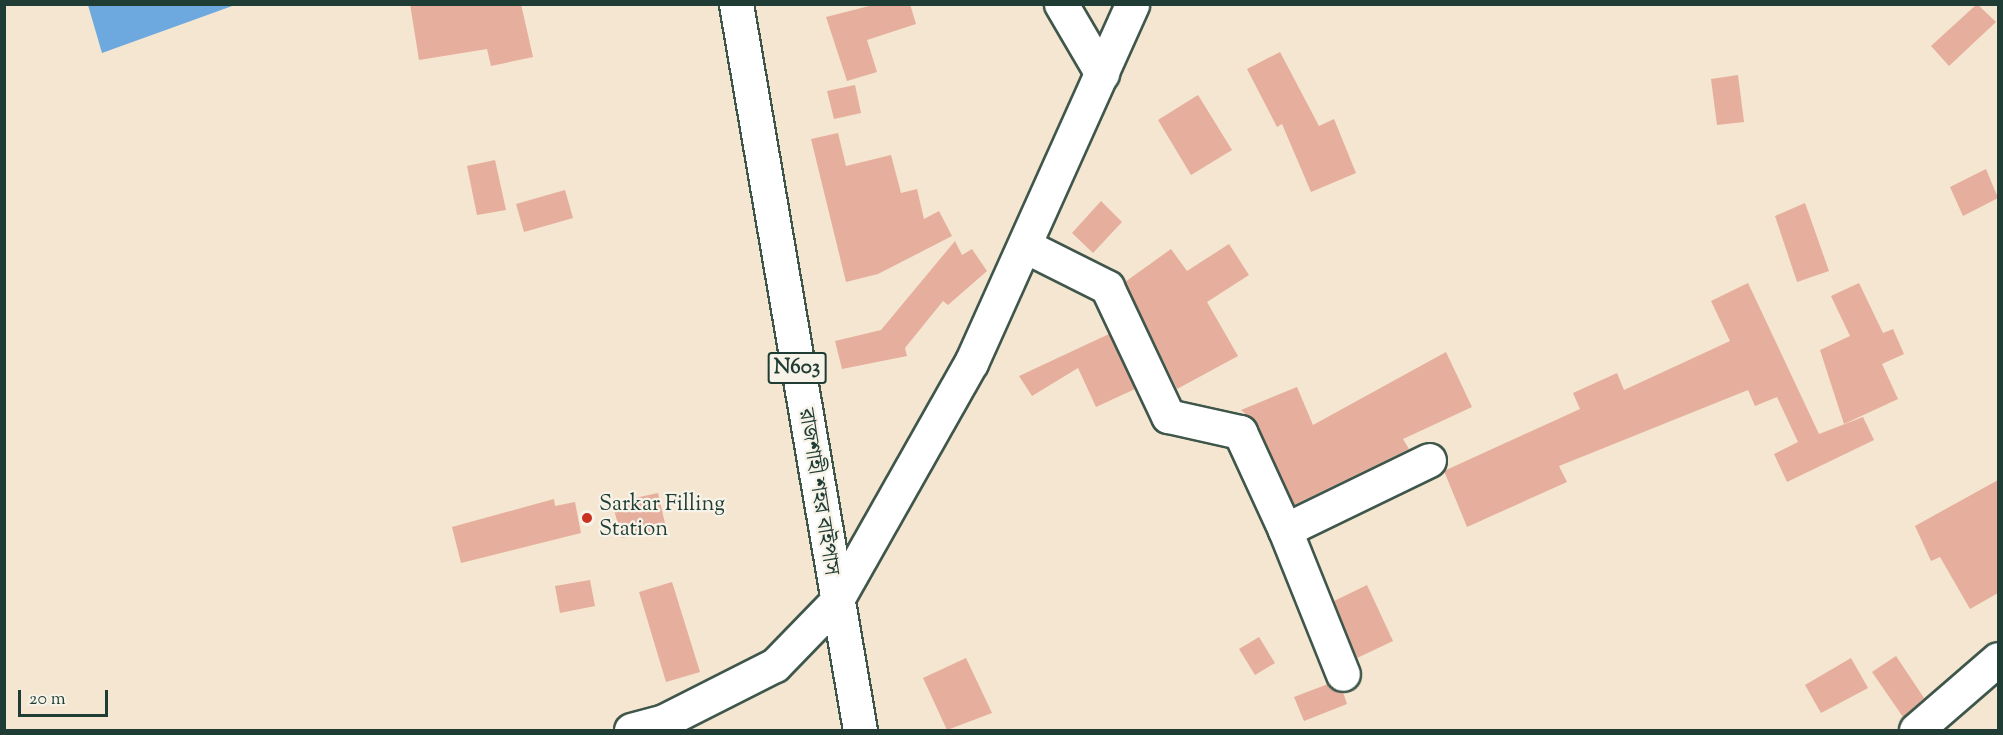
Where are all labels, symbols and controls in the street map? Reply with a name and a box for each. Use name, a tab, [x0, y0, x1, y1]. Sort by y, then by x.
road number: N603	[767, 350, 827, 386]
street label: রাজশাহী শহর বাইপাস	[791, 407, 843, 577]
place label: Sarkar Filling Station	[599, 492, 725, 544]
marker: Sarkar Filling Station	[580, 511, 594, 525]
scale bar	[21, 678, 111, 716]
text: 20 m	[29, 687, 66, 713]

